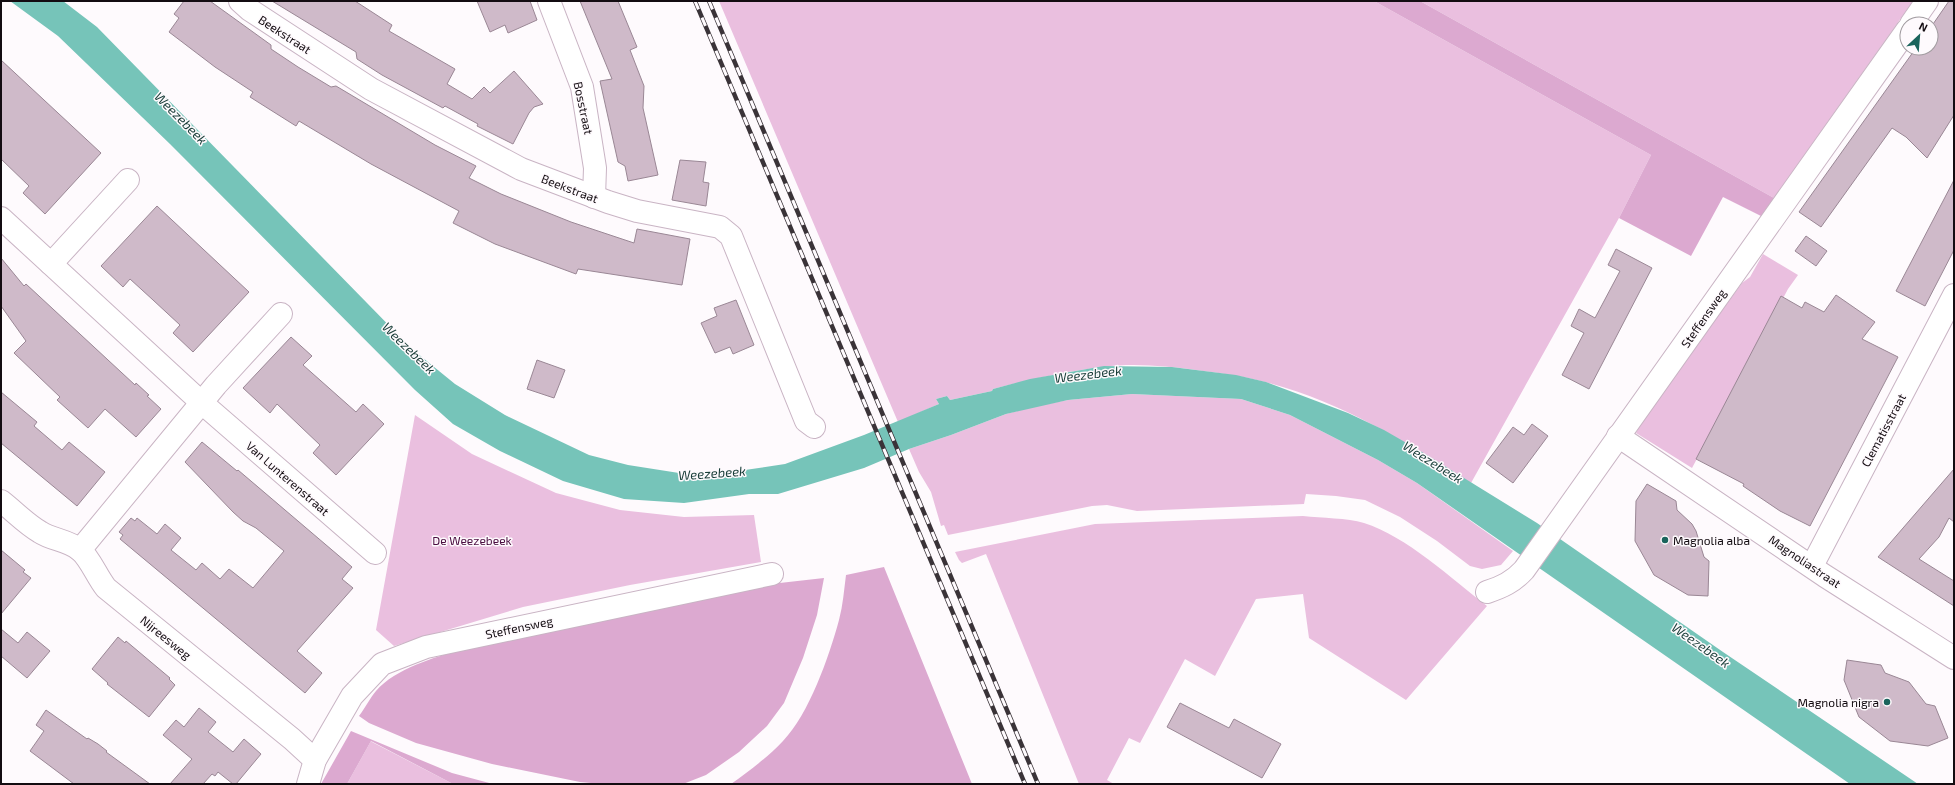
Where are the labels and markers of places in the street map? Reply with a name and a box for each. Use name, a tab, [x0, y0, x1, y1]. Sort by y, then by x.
place label: Magnolia alba	[1673, 533, 1750, 547]
marker: Magnolia alba	[1660, 535, 1670, 545]
place label: Magnolia nigra	[1798, 695, 1879, 709]
marker: Magnolia nigra	[1882, 697, 1892, 707]

